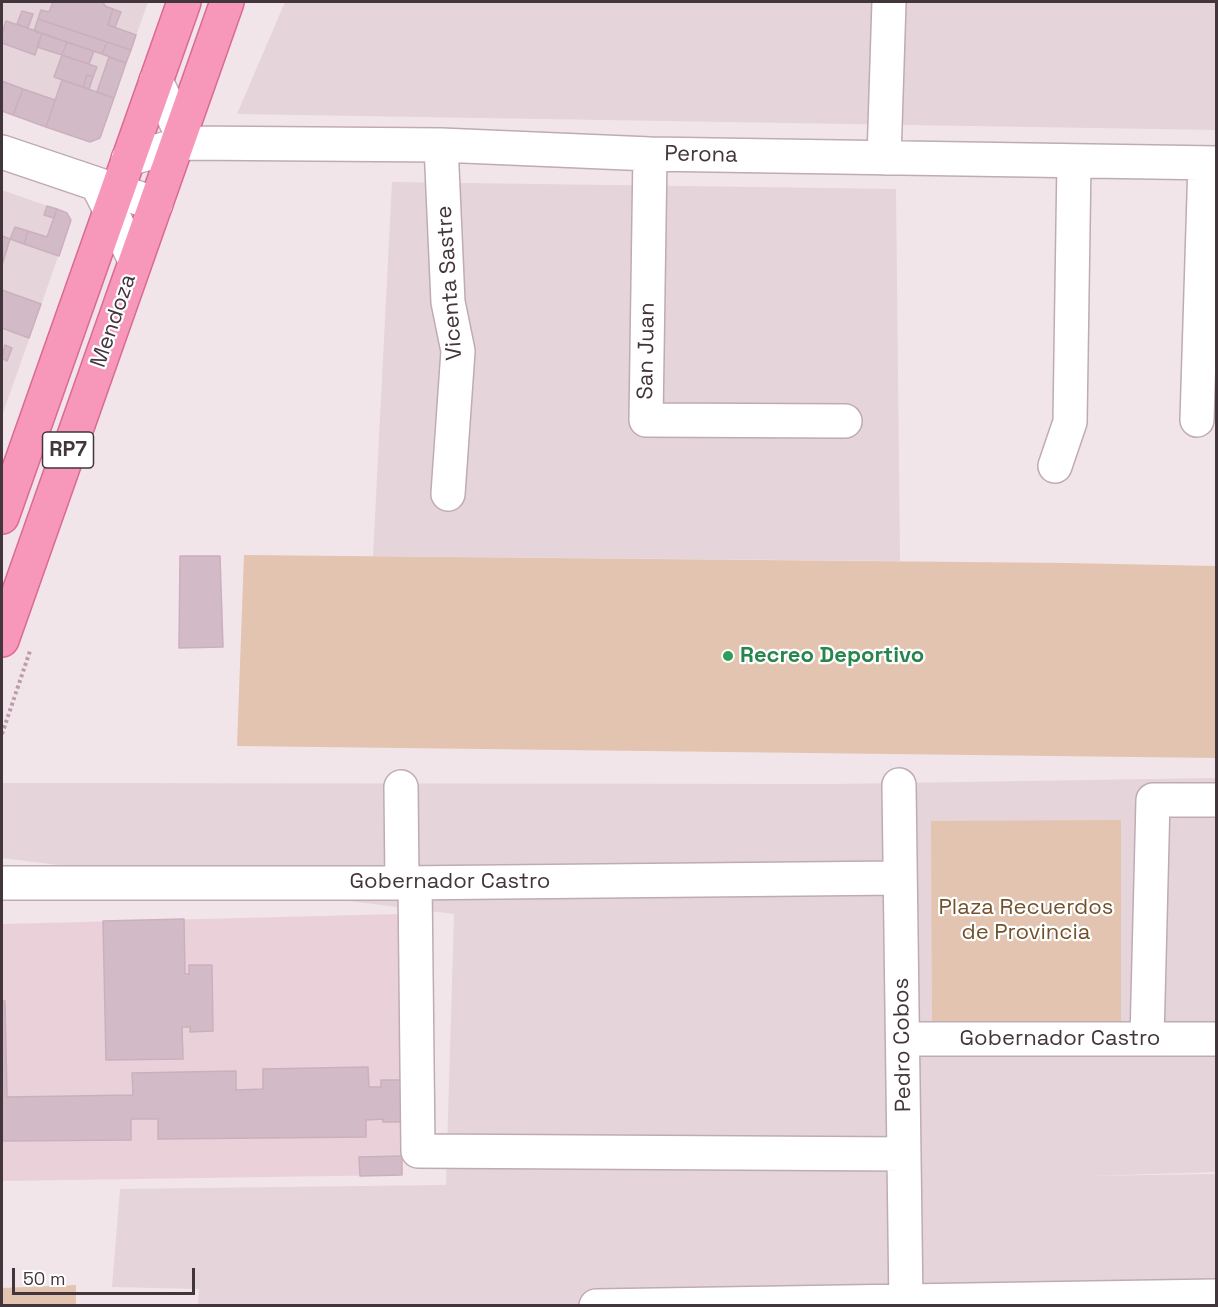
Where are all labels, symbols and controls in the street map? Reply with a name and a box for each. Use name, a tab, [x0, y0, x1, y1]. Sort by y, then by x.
street label: Perona	[664, 141, 738, 169]
street label: Vicenta Sastre	[431, 205, 469, 361]
street label: Mendoza	[86, 271, 142, 371]
street label: San Juan	[633, 302, 661, 400]
road number: RP7	[42, 432, 94, 468]
place label: Recreo Deportivo	[740, 643, 924, 669]
marker: Recreo Deportivo	[721, 649, 735, 663]
street label: Gobernador Castro	[350, 869, 550, 895]
park label: Plaza Recuerdos de Provincia	[939, 895, 1113, 946]
street label: Pedro Cobos	[889, 978, 917, 1112]
street label: Gobernador Castro	[960, 1026, 1160, 1052]
scale bar	[15, 1256, 198, 1294]
text: 50 m	[23, 1267, 65, 1290]

